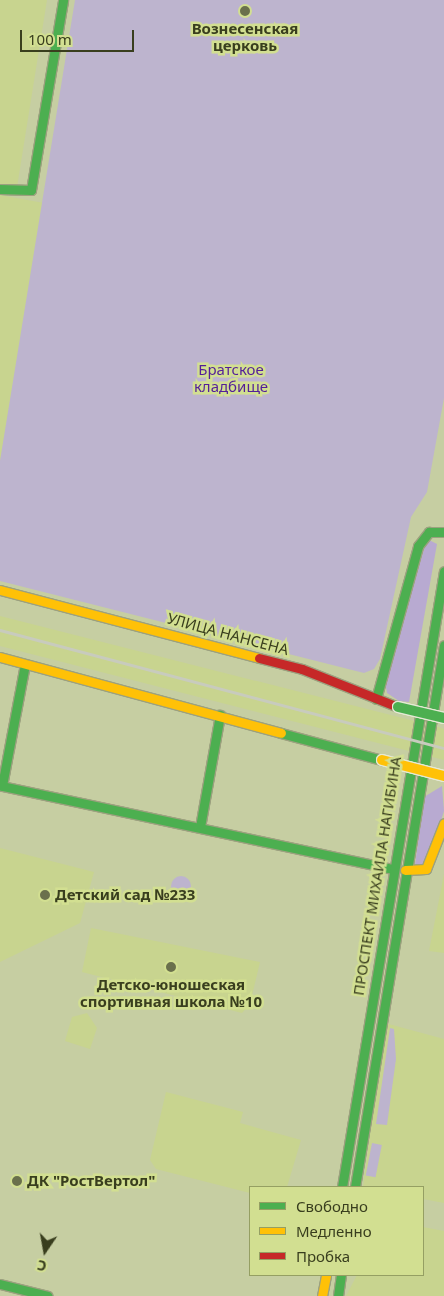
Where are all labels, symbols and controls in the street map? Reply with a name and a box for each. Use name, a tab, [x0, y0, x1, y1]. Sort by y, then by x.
marker: Вознесенская церковь	[239, 5, 251, 17]
place label: Вознесенская церковь	[192, 19, 298, 54]
scale bar	[22, 20, 136, 52]
text: 100 m	[28, 29, 72, 49]
park label: Братское кладбище	[194, 360, 268, 395]
street label: УЛИЦА НАНСЕНА	[165, 609, 291, 659]
street label: ПРОСПЕКТ МИХАИЛА НАГИБИНА	[349, 755, 405, 997]
place label: Детский сад №233	[55, 886, 195, 904]
marker: Детский сад №233	[39, 889, 51, 901]
marker: Детско-юношеская спортивная школа №10	[165, 961, 177, 973]
place label: Детско-юношеская спортивная школа №10	[80, 975, 262, 1010]
place label: ДК "РостВертол"	[27, 1172, 155, 1190]
marker: ДК "РостВертол"	[11, 1175, 23, 1187]
legend	[249, 1186, 424, 1276]
text: Свободно	[296, 1196, 368, 1216]
text: Медленно	[296, 1221, 372, 1241]
north arrow	[20, 1226, 70, 1276]
text: Пробка	[296, 1246, 350, 1266]
text: С	[35, 1256, 48, 1276]

